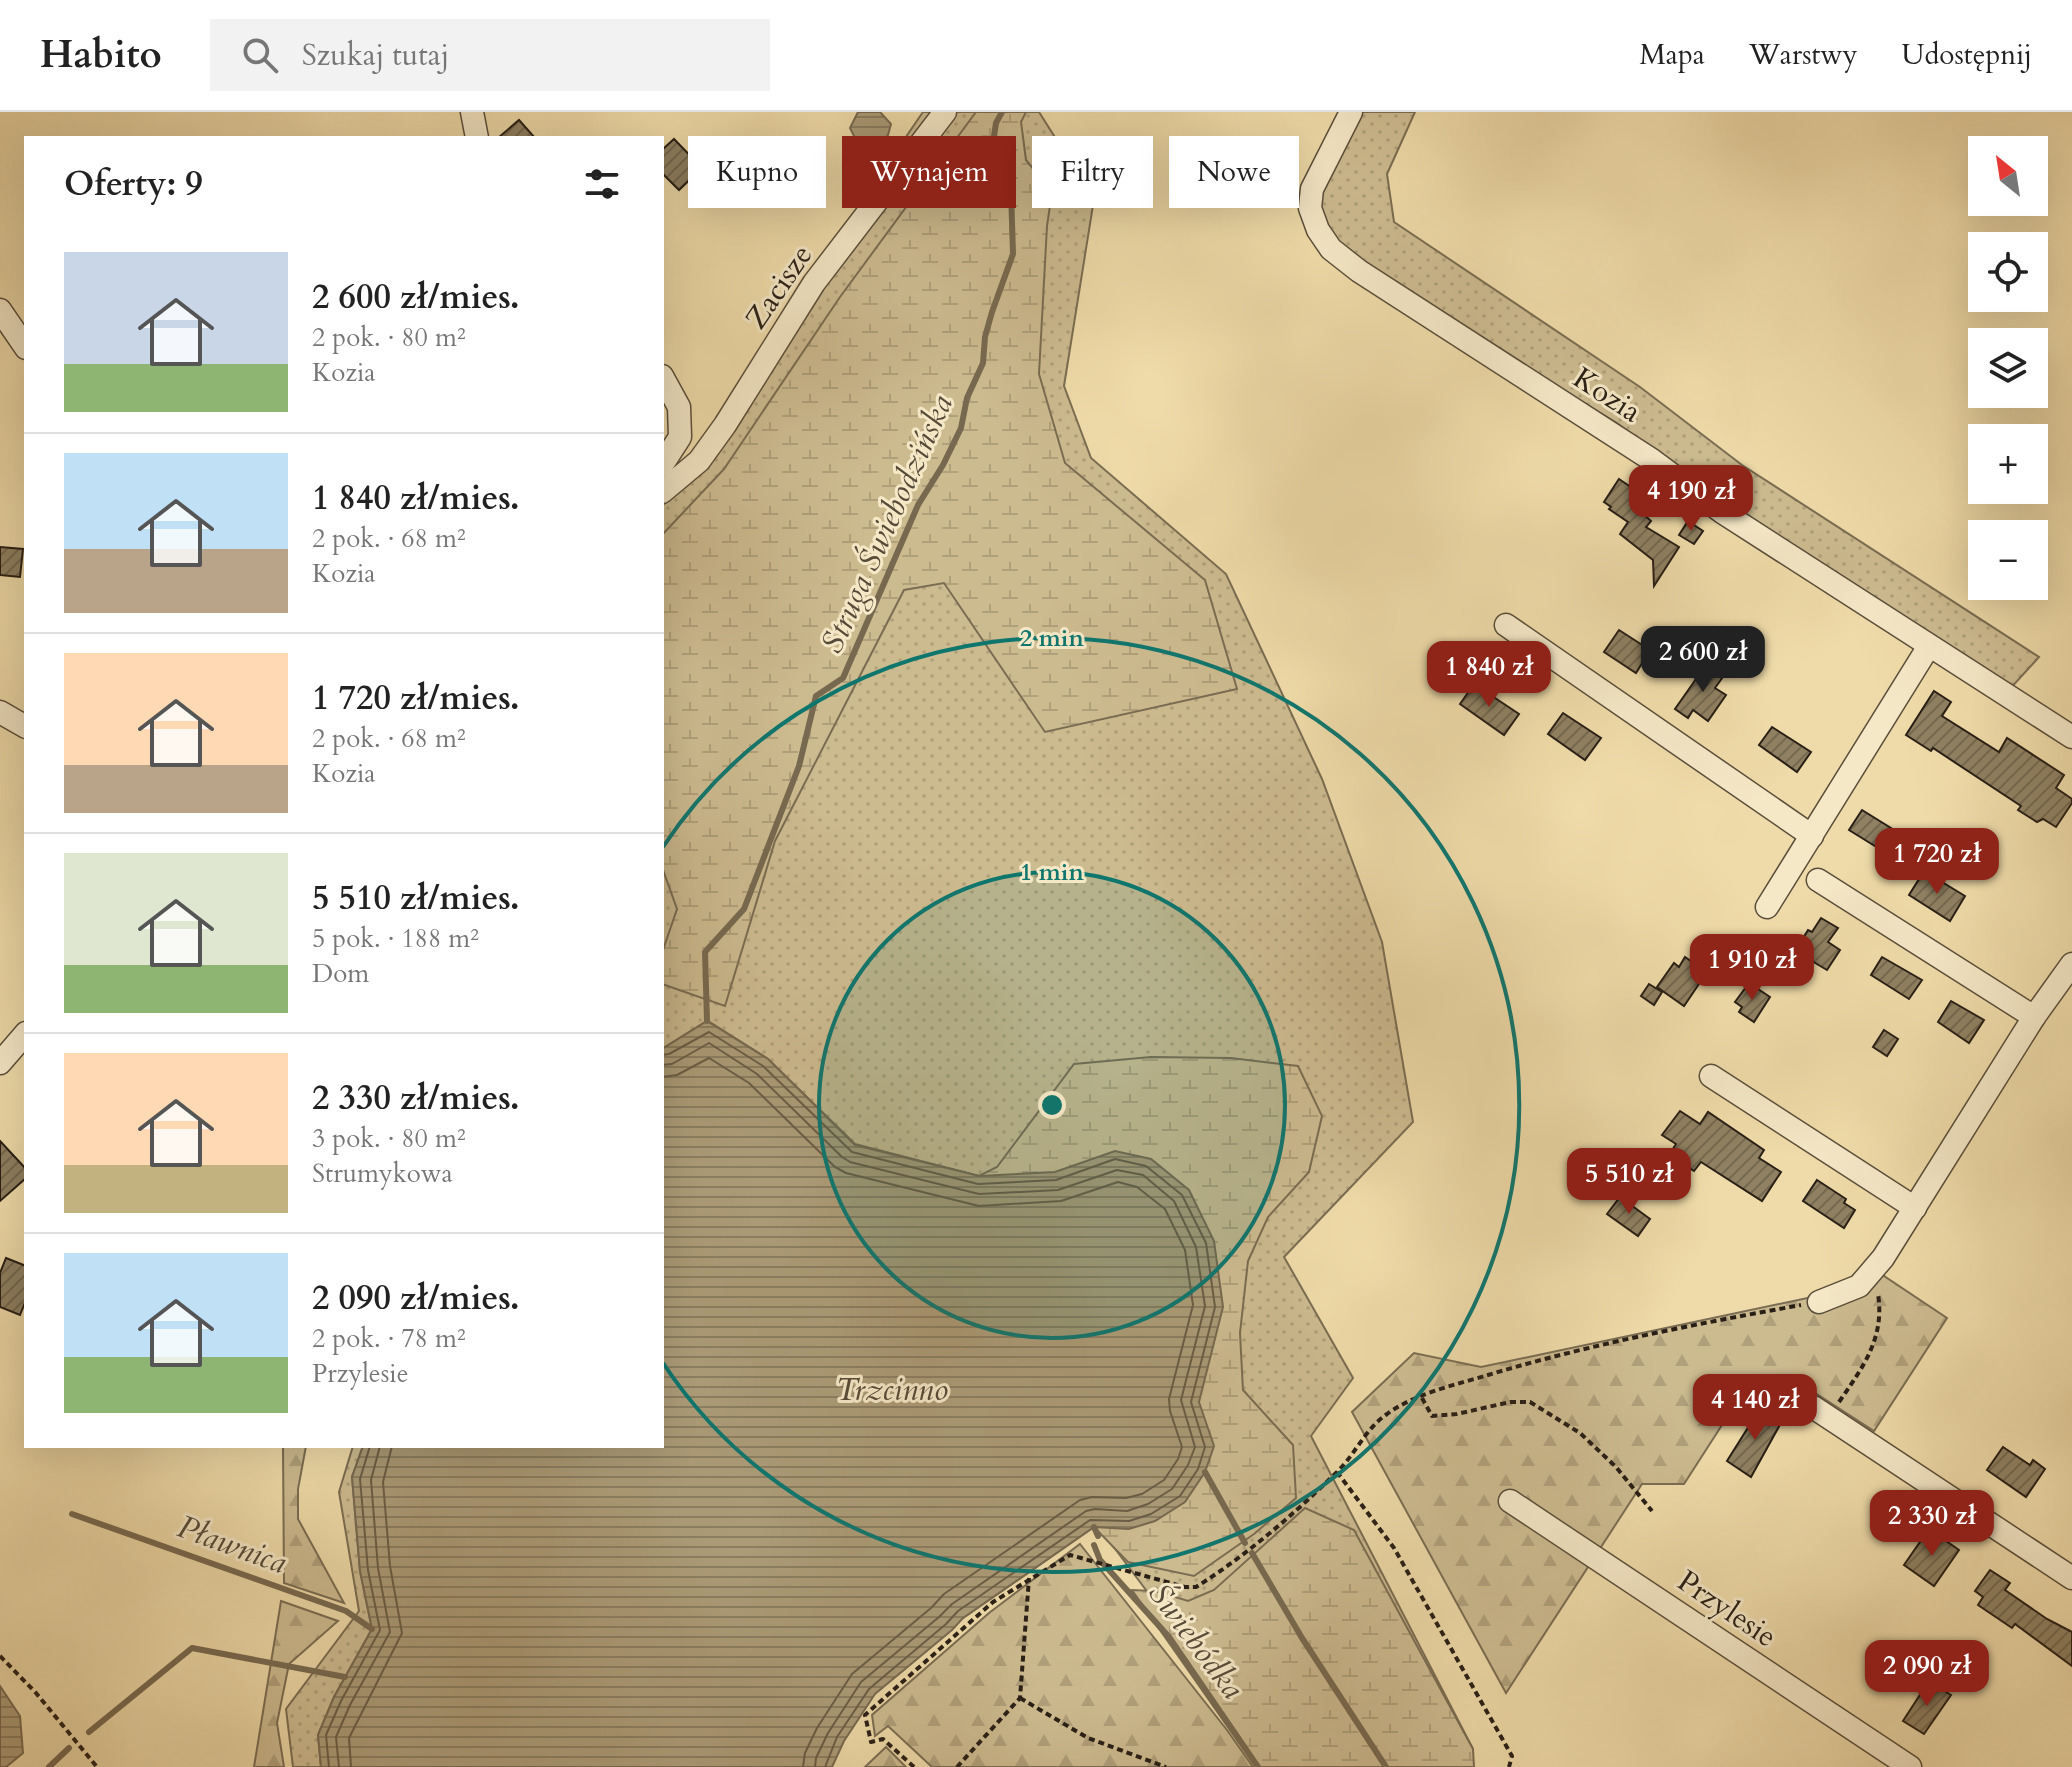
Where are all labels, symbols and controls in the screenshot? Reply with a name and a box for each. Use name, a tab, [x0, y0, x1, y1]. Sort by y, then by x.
search box	[210, 19, 770, 91]
text: Habito	[40, 29, 162, 81]
icon: search	[238, 33, 282, 77]
text: Szukaj tutaj	[302, 35, 449, 76]
text: Mapa	[1639, 36, 1705, 74]
text: Warstwy	[1749, 36, 1858, 74]
text: Udostępnij	[1902, 36, 2032, 74]
chip: Kupno	[688, 136, 826, 208]
chip: Wynajem	[842, 136, 1016, 208]
chip: Filtry	[1032, 136, 1153, 208]
chip: Nowe	[1169, 136, 1299, 208]
north arrow	[1968, 136, 2048, 216]
map controls	[1968, 136, 2048, 600]
text: Oferty: 9	[64, 161, 203, 207]
icon: filters	[580, 162, 624, 206]
button: locate	[1968, 232, 2048, 312]
street label: Zacisze	[736, 237, 822, 337]
text: 2 600 zł/mies.	[312, 274, 520, 320]
icon: home	[128, 284, 224, 380]
text: 2 pok. · 80 m²	[312, 320, 466, 355]
button: layers	[1968, 328, 2048, 408]
text: Kozia	[312, 355, 376, 390]
street label: Kozia	[1565, 358, 1649, 432]
water label: Struga Świebodzińska	[810, 388, 964, 660]
button: +	[1968, 424, 2048, 504]
pin: 4 190 zł	[1608, 465, 1774, 533]
text: 4 190 zł	[1647, 473, 1735, 508]
text: 1 840 zł/mies.	[312, 475, 520, 521]
icon: home	[128, 485, 224, 581]
button: −	[1968, 520, 2048, 600]
text: 2 pok. · 68 m²	[312, 521, 466, 556]
text: Kozia	[312, 556, 376, 591]
text: 2 min	[1020, 622, 1085, 655]
pin: 2 600 zł	[1620, 626, 1786, 694]
text: 2 600 zł	[1659, 634, 1747, 669]
pin: 1 840 zł	[1406, 641, 1572, 709]
text: 1 840 zł	[1445, 649, 1533, 684]
text: 1 720 zł/mies.	[312, 675, 520, 721]
icon: home	[128, 685, 224, 781]
text: 2 pok. · 68 m²	[312, 721, 466, 756]
text: Kozia	[312, 756, 376, 791]
pin: 1 720 zł	[1854, 828, 2020, 896]
text: 1 720 zł	[1893, 836, 1981, 871]
text: 1 min	[1020, 856, 1085, 889]
text: 5 510 zł/mies.	[312, 875, 520, 921]
icon: home	[128, 885, 224, 981]
text: 5 pok. · 188 m²	[312, 921, 479, 956]
pin: 1 910 zł	[1669, 934, 1835, 1002]
text: 1 910 zł	[1708, 942, 1796, 977]
text: Dom	[312, 956, 369, 991]
text: 2 330 zł/mies.	[312, 1075, 520, 1121]
icon: home	[128, 1085, 224, 1181]
centre of rings	[1038, 1091, 1066, 1119]
text: 3 pok. · 80 m²	[312, 1121, 466, 1156]
pin: 5 510 zł	[1546, 1148, 1712, 1216]
text: Strumykowa	[312, 1156, 453, 1191]
text: 5 510 zł	[1585, 1156, 1673, 1191]
text: 2 090 zł/mies.	[312, 1275, 520, 1321]
icon: home	[128, 1285, 224, 1381]
text: 2 pok. · 78 m²	[312, 1321, 466, 1356]
text: Przylesie	[312, 1356, 408, 1391]
water label: Trzcinno	[836, 1368, 948, 1412]
pin: 4 140 zł	[1672, 1374, 1838, 1442]
text: 4 140 zł	[1711, 1382, 1799, 1417]
pin: 2 330 zł	[1849, 1490, 2015, 1558]
text: 2 330 zł	[1888, 1498, 1976, 1533]
water label: Pławnica	[171, 1505, 293, 1585]
street label: Przylesie	[1669, 1561, 1785, 1657]
water label: Świebódka	[1138, 1574, 1254, 1708]
pin: 2 090 zł	[1844, 1640, 2010, 1708]
text: 2 090 zł	[1883, 1648, 1971, 1683]

